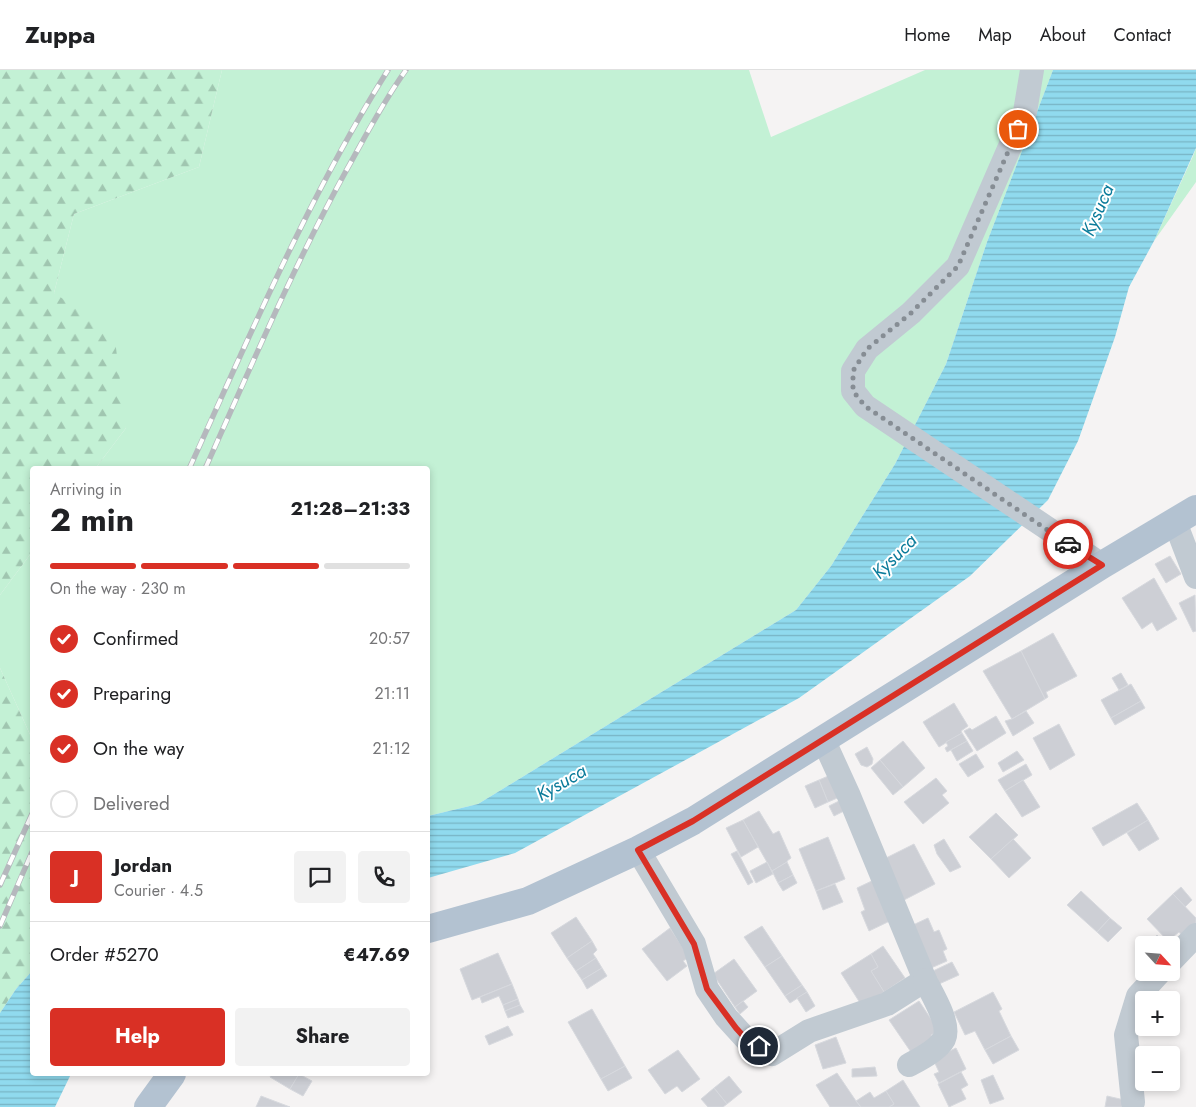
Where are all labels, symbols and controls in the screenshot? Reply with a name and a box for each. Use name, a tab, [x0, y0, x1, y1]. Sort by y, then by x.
text: Zuppa	[25, 17, 96, 52]
text: Home	[904, 22, 950, 48]
text: Map	[978, 22, 1012, 48]
text: About	[1040, 22, 1085, 48]
text: Contact	[1113, 22, 1171, 48]
pin	[997, 108, 1039, 150]
icon: bag	[1004, 115, 1032, 143]
water label: Kysuca	[1074, 180, 1121, 240]
text: Arriving in	[50, 478, 122, 501]
text: 21:28–21:33	[291, 495, 410, 522]
text: 2 min	[50, 497, 134, 543]
courier	[1043, 519, 1093, 569]
water label: Kysuca	[866, 527, 923, 585]
icon: car	[1054, 530, 1082, 558]
text: On the way · 230 m	[50, 577, 186, 600]
icon: check	[50, 625, 78, 653]
text: Confirmed	[93, 625, 179, 652]
text: 20:57	[369, 627, 410, 650]
icon: check	[50, 680, 78, 708]
text: Preparing	[93, 680, 171, 707]
text: 21:11	[374, 682, 410, 705]
icon: check	[50, 735, 78, 763]
text: On the way	[93, 735, 184, 762]
text: 21:12	[373, 737, 410, 760]
water label: Kysuca	[531, 757, 592, 808]
text: Delivered	[93, 790, 170, 817]
button: chat	[294, 851, 346, 903]
button: phone	[358, 851, 410, 903]
text: Jordan	[114, 852, 172, 879]
text: J	[73, 863, 79, 890]
text: Courier · 4.5	[114, 879, 203, 902]
north arrow	[1135, 936, 1180, 981]
map controls	[1135, 936, 1180, 1091]
text: Order #5270	[50, 941, 159, 968]
text: €47.69	[343, 941, 410, 968]
button: +	[1135, 991, 1180, 1036]
button: Help	[50, 1008, 225, 1066]
button: Share	[235, 1008, 410, 1066]
pin	[738, 1025, 780, 1067]
icon: home	[745, 1032, 773, 1060]
button: −	[1135, 1046, 1180, 1091]

